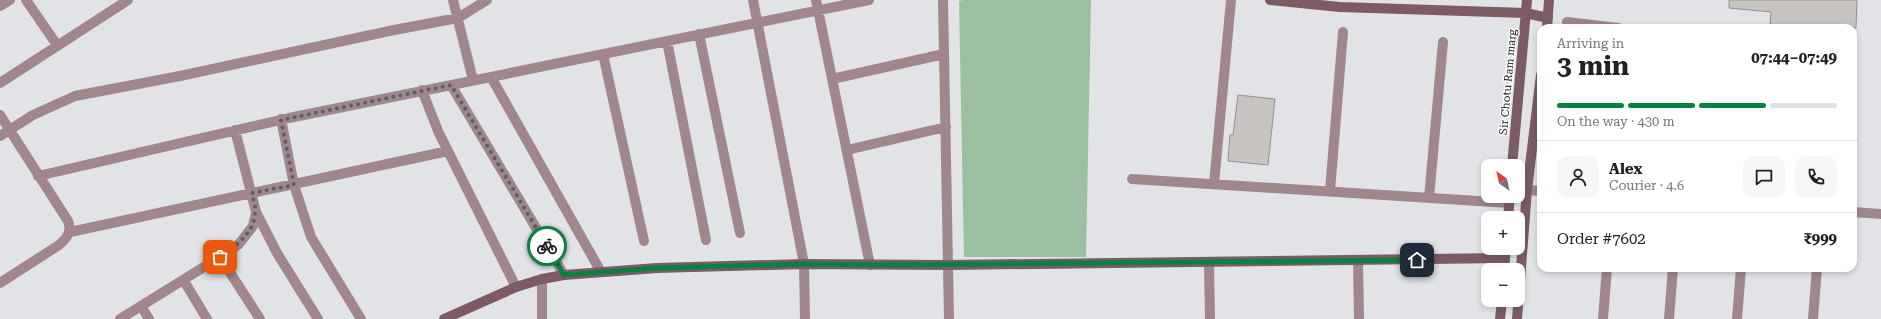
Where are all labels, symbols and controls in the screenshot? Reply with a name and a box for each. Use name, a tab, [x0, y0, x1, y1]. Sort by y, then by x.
street label: Sir Chotu Ram marg	[1497, 28, 1519, 135]
text: Arriving in	[1557, 36, 1624, 51]
text: 07:44–07:49	[1751, 49, 1837, 67]
text: 3 min	[1557, 51, 1629, 81]
text: On the way · 430 m	[1557, 114, 1674, 129]
button: person	[1557, 156, 1599, 198]
button: chat	[1743, 156, 1785, 198]
button: phone	[1795, 156, 1837, 198]
north arrow	[1481, 159, 1525, 203]
map controls	[1481, 159, 1525, 307]
text: Alex	[1609, 160, 1642, 178]
text: Courier · 4.6	[1609, 178, 1684, 193]
button: +	[1481, 211, 1525, 255]
courier	[527, 226, 567, 266]
text: Order #7602	[1557, 230, 1646, 248]
text: ₹999	[1803, 230, 1837, 248]
icon: bike	[536, 235, 558, 257]
pin	[203, 240, 237, 274]
pin	[1400, 243, 1434, 277]
icon: bag	[209, 246, 231, 268]
icon: home	[1406, 249, 1428, 271]
button: −	[1481, 263, 1525, 307]

